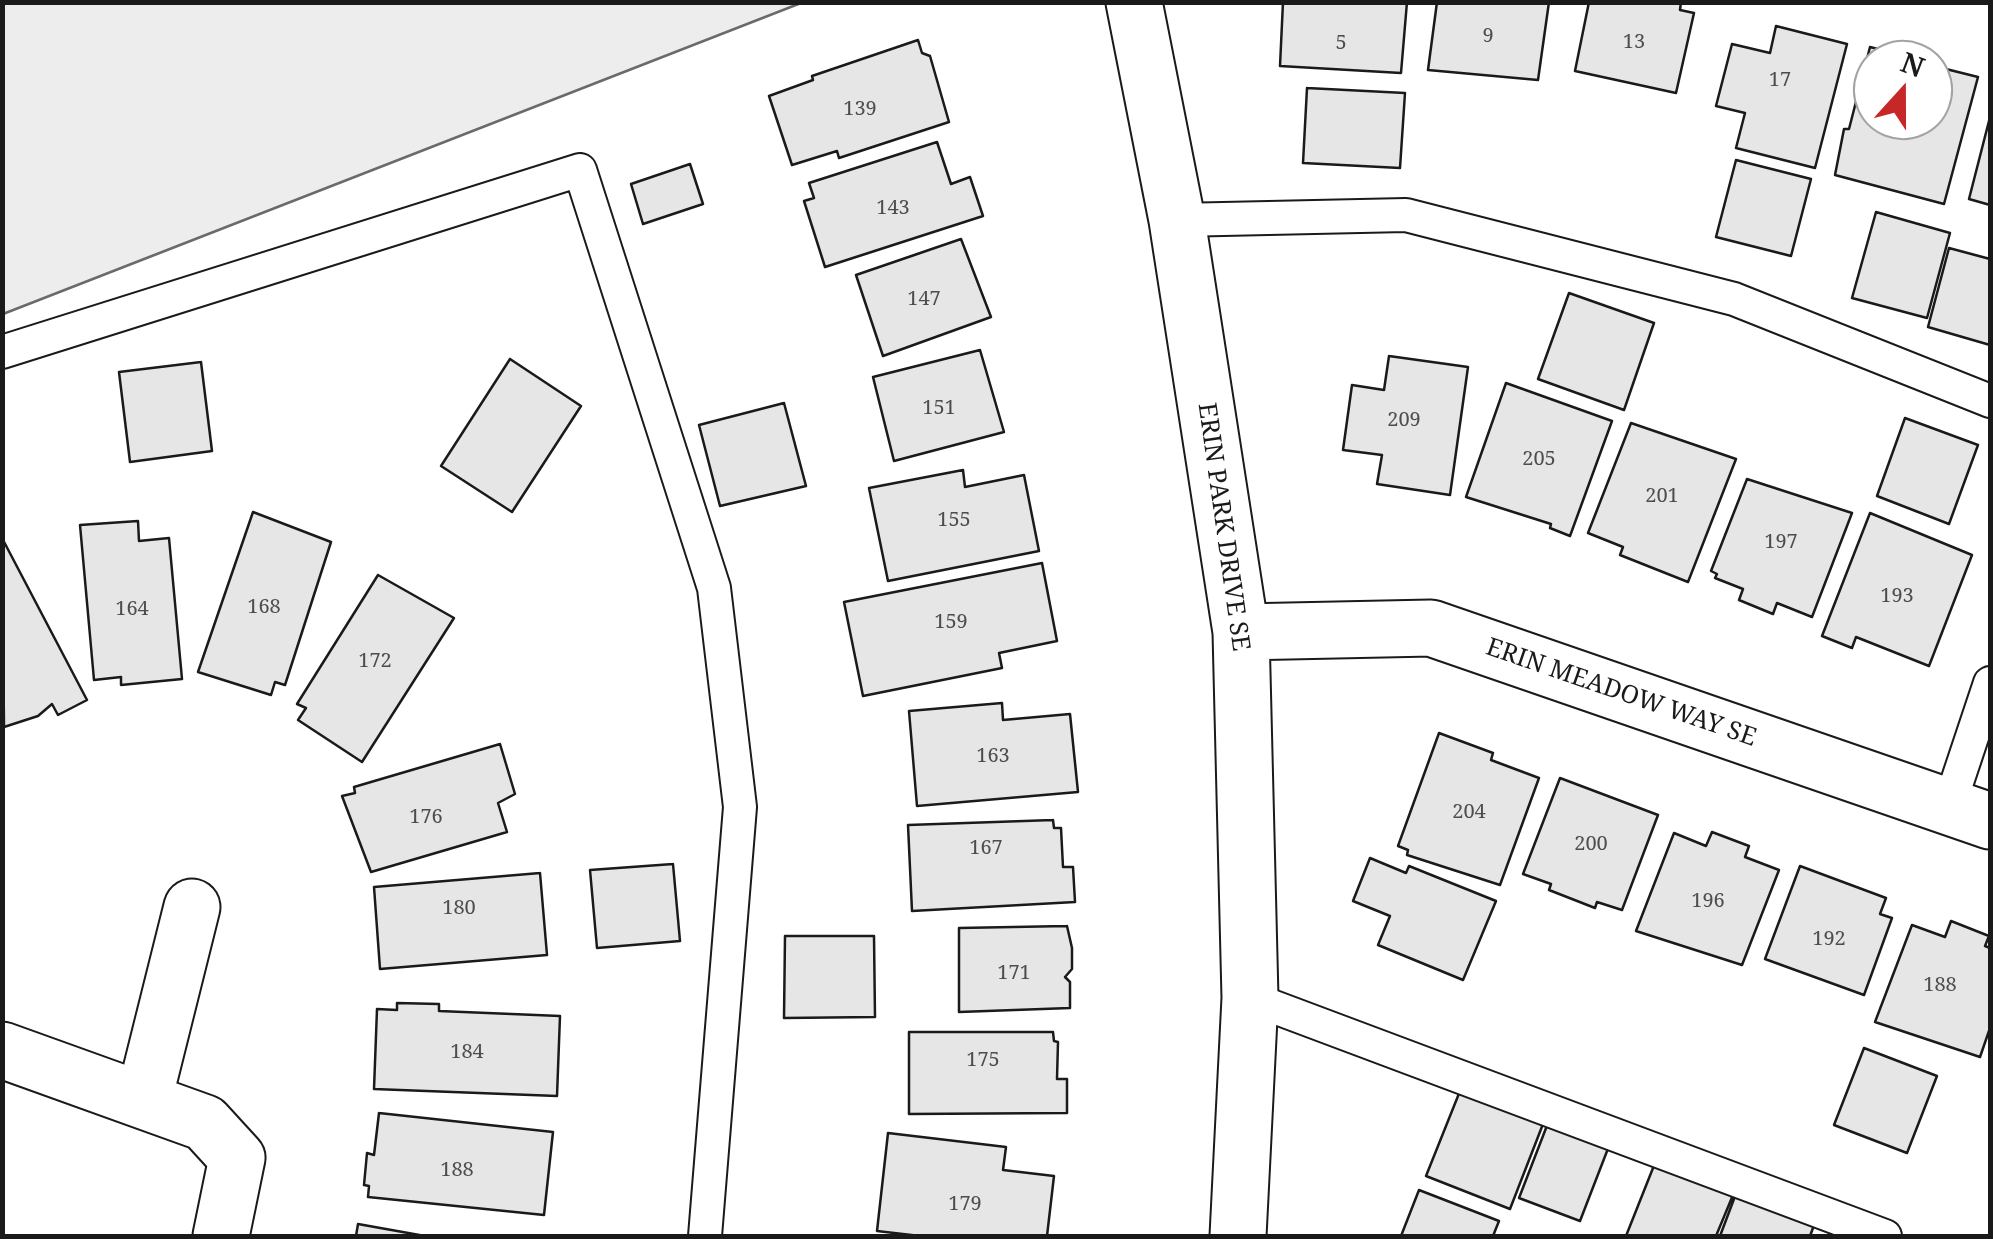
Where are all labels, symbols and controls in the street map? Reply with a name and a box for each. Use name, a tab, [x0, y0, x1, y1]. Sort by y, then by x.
house number: 9	[1482, 24, 1494, 48]
house number: 13	[1623, 30, 1645, 54]
house number: 5	[1335, 31, 1347, 55]
north arrow	[1853, 40, 1953, 140]
text: N	[1896, 42, 1930, 86]
house number: 17	[1769, 68, 1791, 92]
house number: 139	[843, 97, 877, 121]
house number: 143	[876, 196, 910, 220]
house number: 147	[907, 287, 941, 311]
house number: 151	[922, 396, 956, 420]
street label: ERIN PARK DRIVE SE	[1191, 401, 1255, 653]
house number: 209	[1387, 408, 1421, 432]
house number: 205	[1522, 447, 1556, 471]
house number: 201	[1645, 484, 1679, 508]
house number: 155	[937, 508, 971, 532]
house number: 197	[1764, 530, 1798, 554]
house number: 193	[1880, 584, 1914, 608]
house number: 168	[247, 595, 281, 619]
house number: 164	[115, 597, 149, 621]
house number: 159	[934, 610, 968, 634]
street label: ERIN MEADOW WAY SE	[1482, 633, 1760, 753]
house number: 172	[358, 649, 392, 673]
house number: 163	[976, 744, 1010, 768]
house number: 204	[1452, 800, 1486, 824]
house number: 176	[409, 805, 443, 829]
house number: 200	[1574, 832, 1608, 856]
house number: 167	[969, 836, 1003, 860]
house number: 196	[1691, 889, 1725, 913]
house number: 180	[442, 896, 476, 920]
house number: 192	[1812, 927, 1846, 951]
house number: 171	[997, 961, 1031, 985]
house number: 188	[1923, 973, 1957, 997]
house number: 184	[450, 1040, 484, 1064]
house number: 175	[966, 1048, 1000, 1072]
house number: 188	[440, 1158, 474, 1182]
house number: 179	[948, 1192, 982, 1216]

